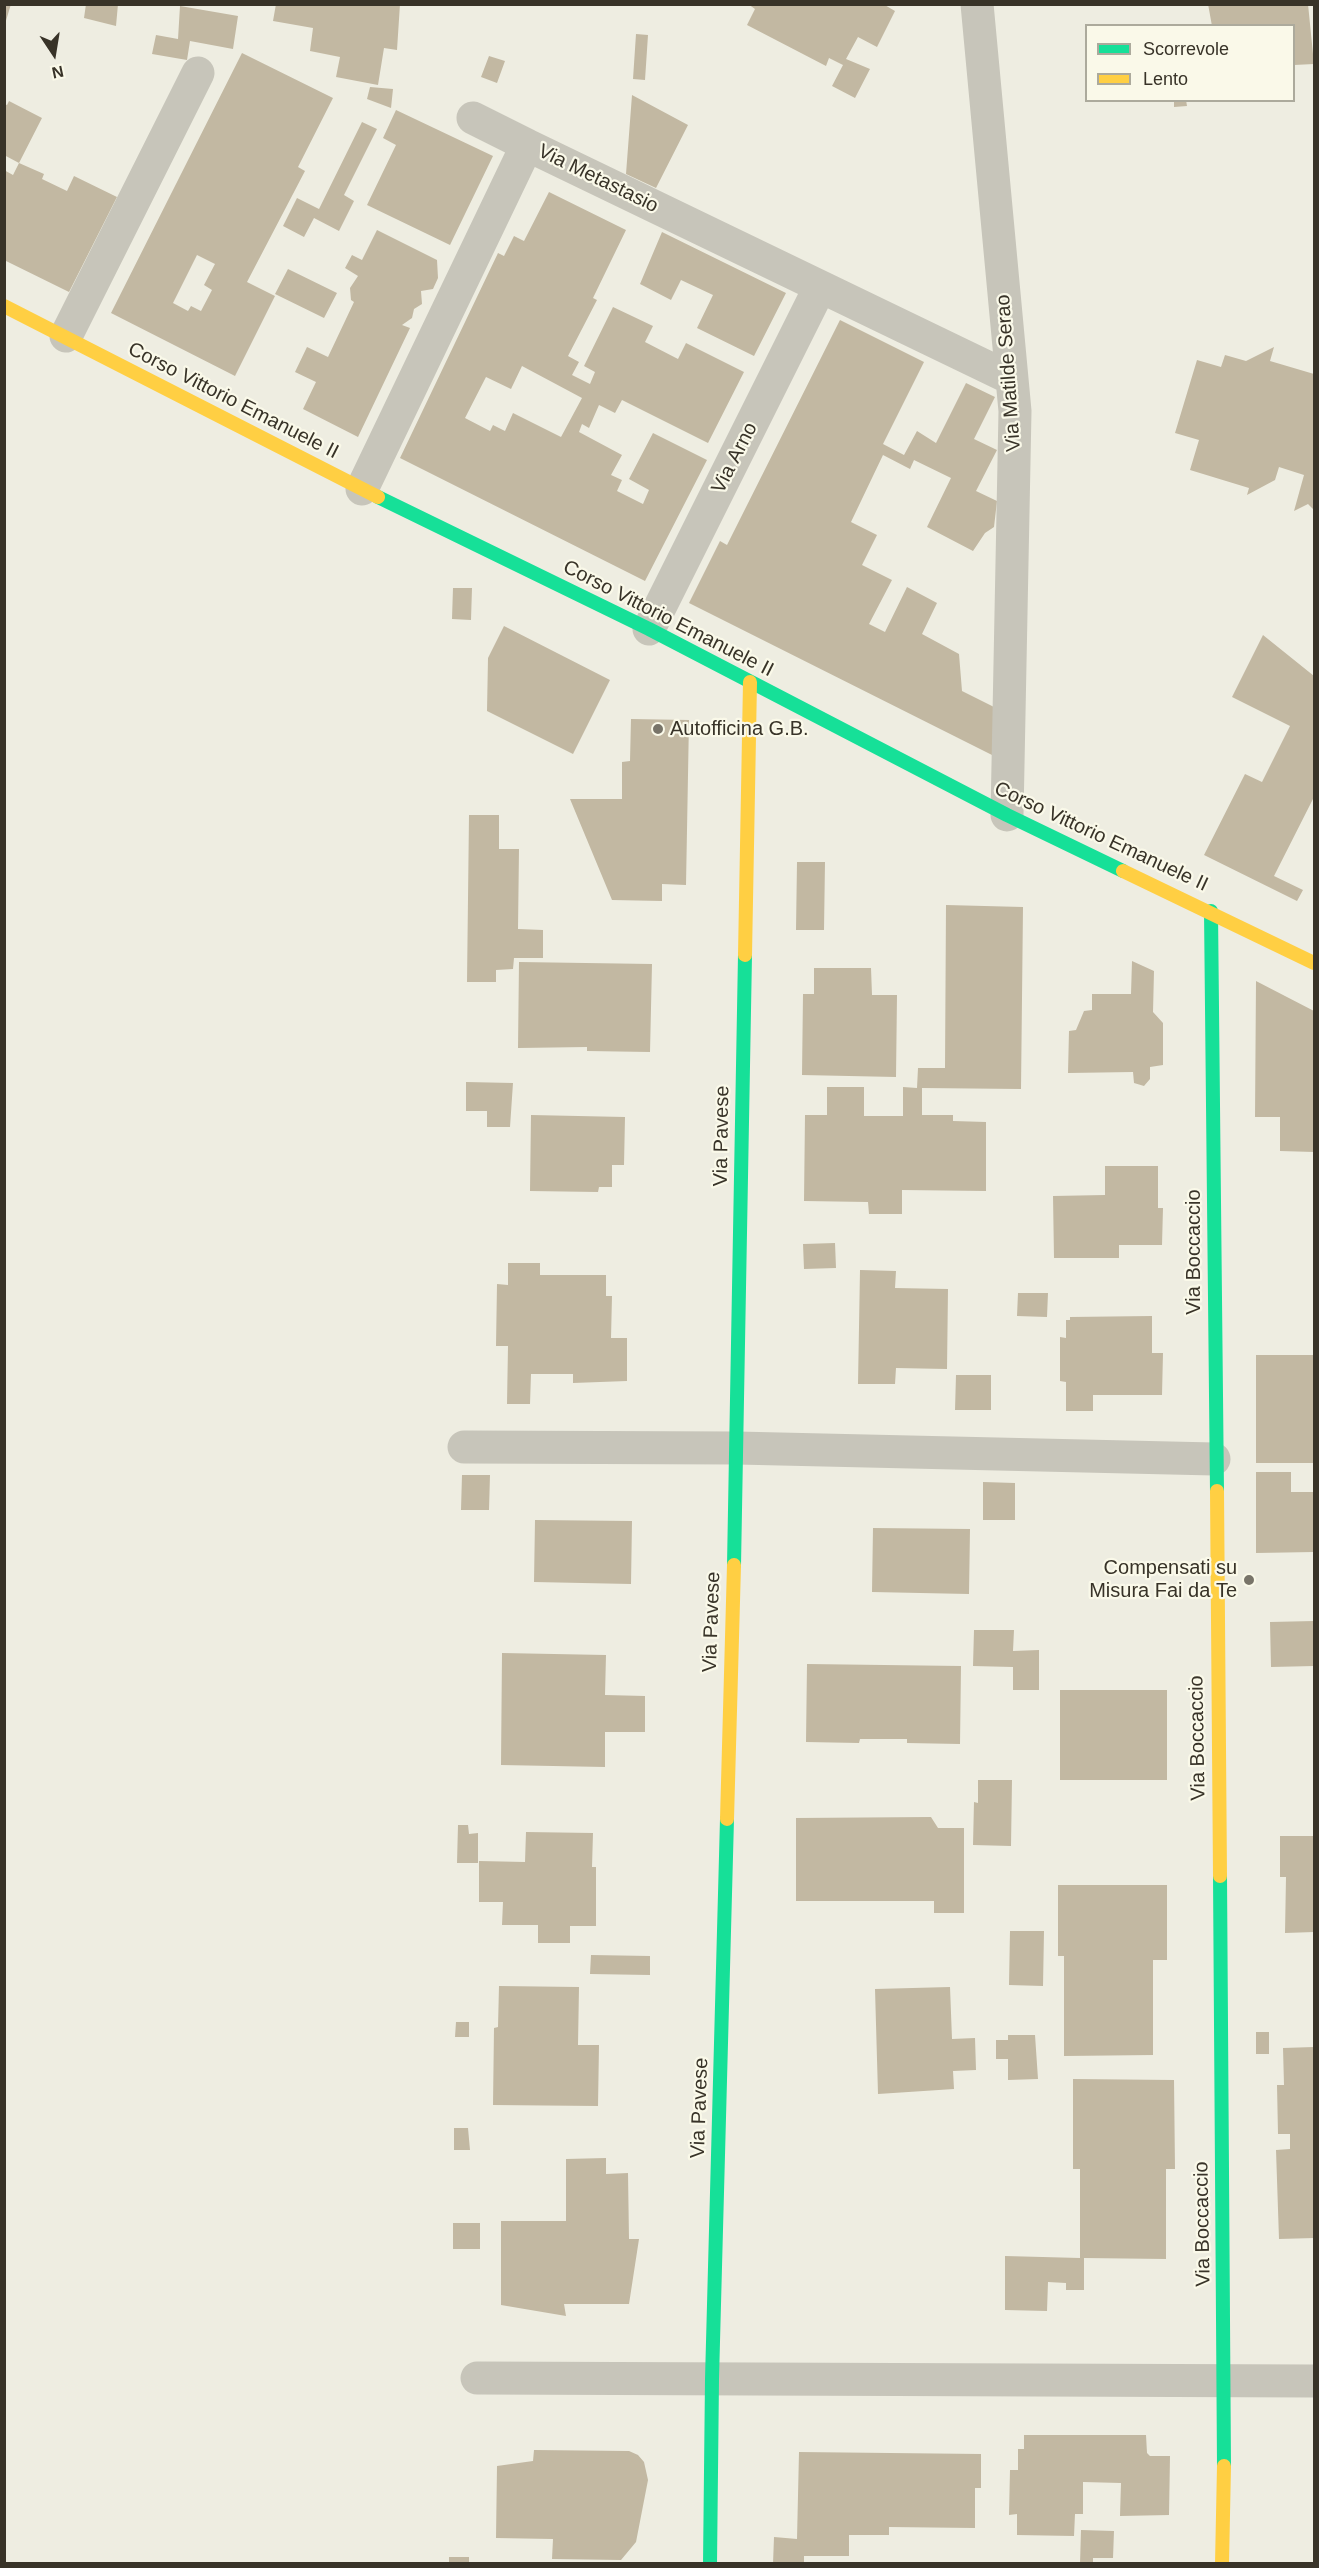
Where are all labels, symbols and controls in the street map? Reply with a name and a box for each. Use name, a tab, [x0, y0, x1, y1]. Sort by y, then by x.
north arrow	[24, 24, 84, 84]
legend	[1085, 24, 1295, 102]
text: Scorrevole	[1143, 39, 1229, 59]
text: N	[50, 63, 65, 82]
text: Lento	[1143, 69, 1188, 89]
street label: Via Metastasio	[534, 140, 662, 218]
street label: Via Matilde Serao	[992, 294, 1026, 452]
street label: Corso Vittorio Emanuele II	[124, 337, 342, 465]
street label: Via Arno	[707, 419, 763, 497]
street label: Corso Vittorio Emanuele II	[559, 555, 777, 683]
place label: Autofficina G.B.	[670, 717, 809, 741]
marker: Autofficina G.B.	[651, 722, 665, 736]
street label: Corso Vittorio Emanuele II	[990, 777, 1212, 897]
street label: Via Pavese	[709, 1085, 735, 1187]
street label: Via Boccaccio	[1182, 1189, 1206, 1315]
place label: Compensati su Misura Fai da Te	[1089, 1556, 1237, 1603]
street label: Via Pavese	[698, 1571, 726, 1673]
marker: Compensati su Misura Fai da Te	[1242, 1573, 1256, 1587]
street label: Via Boccaccio	[1185, 1675, 1211, 1801]
street label: Via Pavese	[686, 2057, 714, 2159]
street label: Via Boccaccio	[1190, 2161, 1216, 2287]

